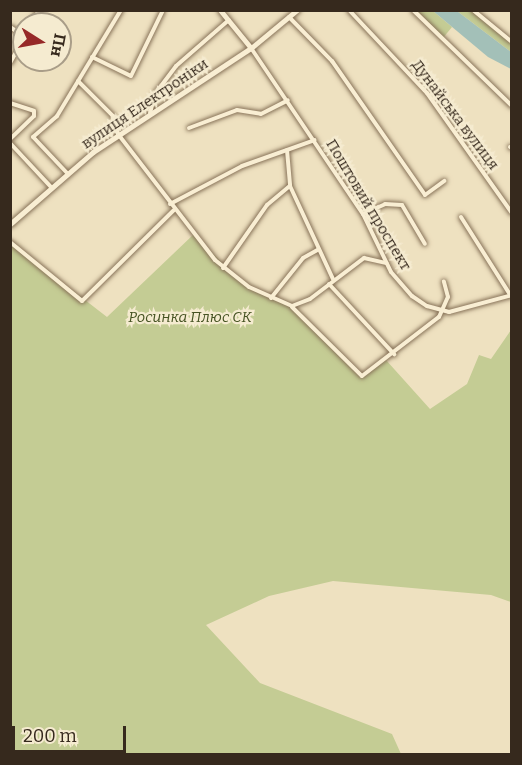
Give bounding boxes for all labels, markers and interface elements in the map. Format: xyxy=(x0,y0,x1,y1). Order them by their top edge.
north arrow xyxy=(12,12,72,72)
text: Пн xyxy=(47,32,70,58)
street label: вулиця Електроніки xyxy=(78,55,212,153)
street label: Дунайська вулиця xyxy=(408,56,502,174)
street label: Поштовий проспект xyxy=(322,136,414,274)
park label: Росинка Плюс СК xyxy=(128,309,252,327)
scale bar xyxy=(15,714,129,752)
text: 200 m xyxy=(23,725,77,747)

